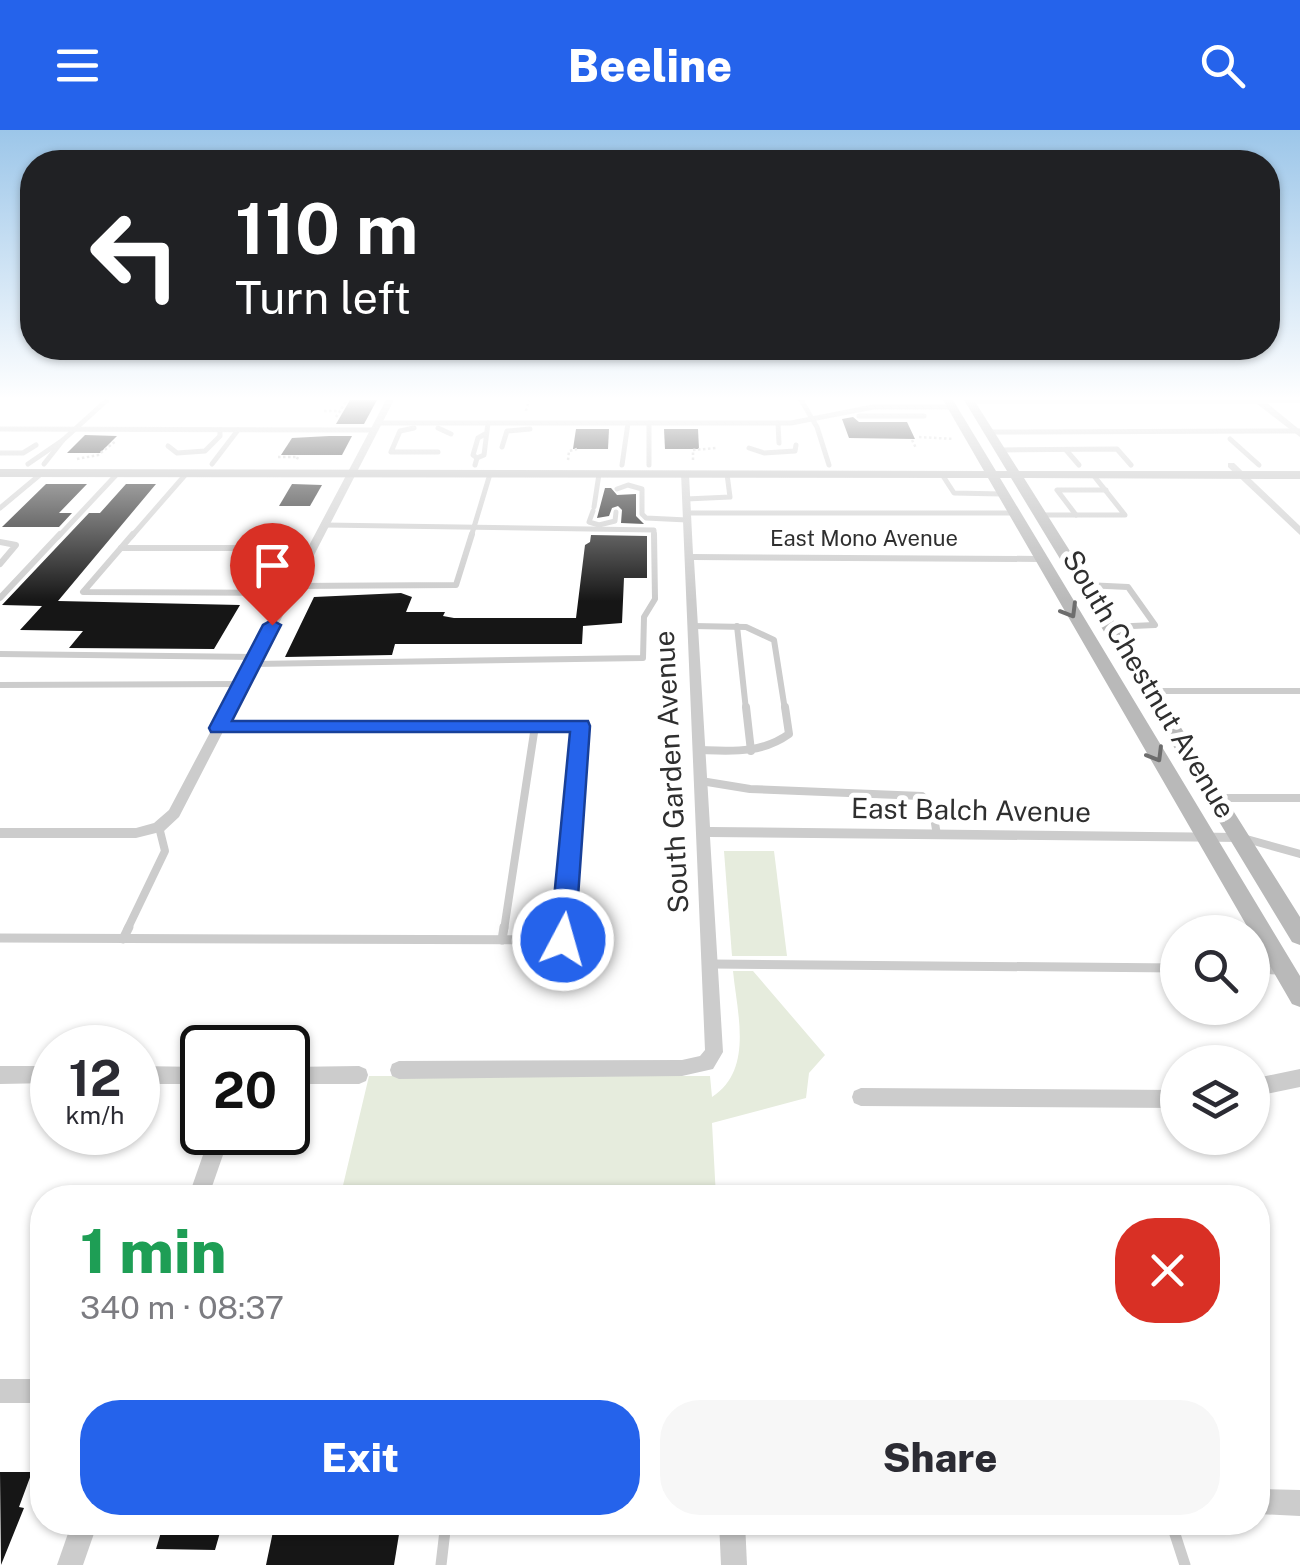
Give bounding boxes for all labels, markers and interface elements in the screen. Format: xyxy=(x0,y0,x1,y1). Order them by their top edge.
icon: menu xyxy=(50,38,105,93)
icon: search xyxy=(1195,38,1250,93)
text: Beeline xyxy=(568,39,732,92)
text: 110 m xyxy=(235,187,419,270)
icon: left xyxy=(70,190,200,320)
text: Turn left xyxy=(235,271,411,324)
pin xyxy=(230,523,315,626)
street label: East Mono Avenue xyxy=(770,525,958,551)
icon: arrive xyxy=(245,538,300,593)
street label: South Chestnut Avenue xyxy=(1056,544,1243,824)
one-way arrow xyxy=(1058,600,1077,618)
street label: South Garden Avenue xyxy=(647,630,694,914)
one-way arrow xyxy=(1144,744,1163,762)
street label: East Balch Avenue xyxy=(851,791,1091,828)
position arrow xyxy=(511,888,615,992)
map controls xyxy=(1160,915,1270,1155)
button: search xyxy=(1160,915,1270,1025)
speed limit sign: 20 xyxy=(180,1025,310,1155)
button: layers xyxy=(1160,1045,1270,1155)
text: 12 xyxy=(68,1048,122,1107)
text: km/h xyxy=(66,1100,124,1130)
text: 1 min xyxy=(80,1216,227,1287)
button: close xyxy=(1115,1218,1220,1323)
text: 340 m · 08:37 xyxy=(80,1289,284,1326)
button: Exit xyxy=(80,1400,640,1515)
button: Share xyxy=(660,1400,1220,1515)

